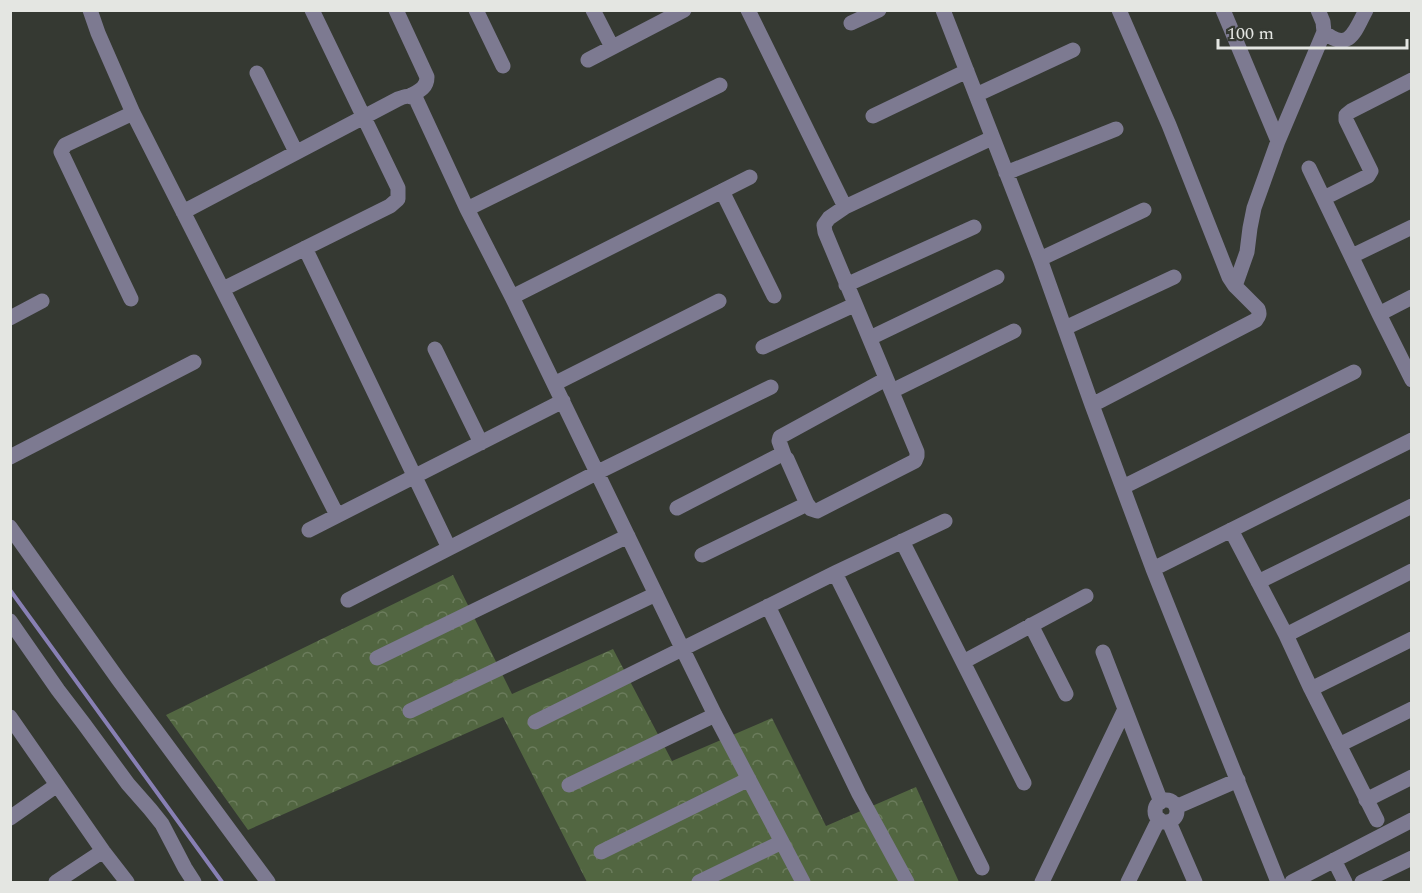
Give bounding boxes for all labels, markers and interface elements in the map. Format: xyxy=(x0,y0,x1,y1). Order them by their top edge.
scale bar xyxy=(1218,12,1407,50)
text: 100 m xyxy=(1227,20,1274,47)

